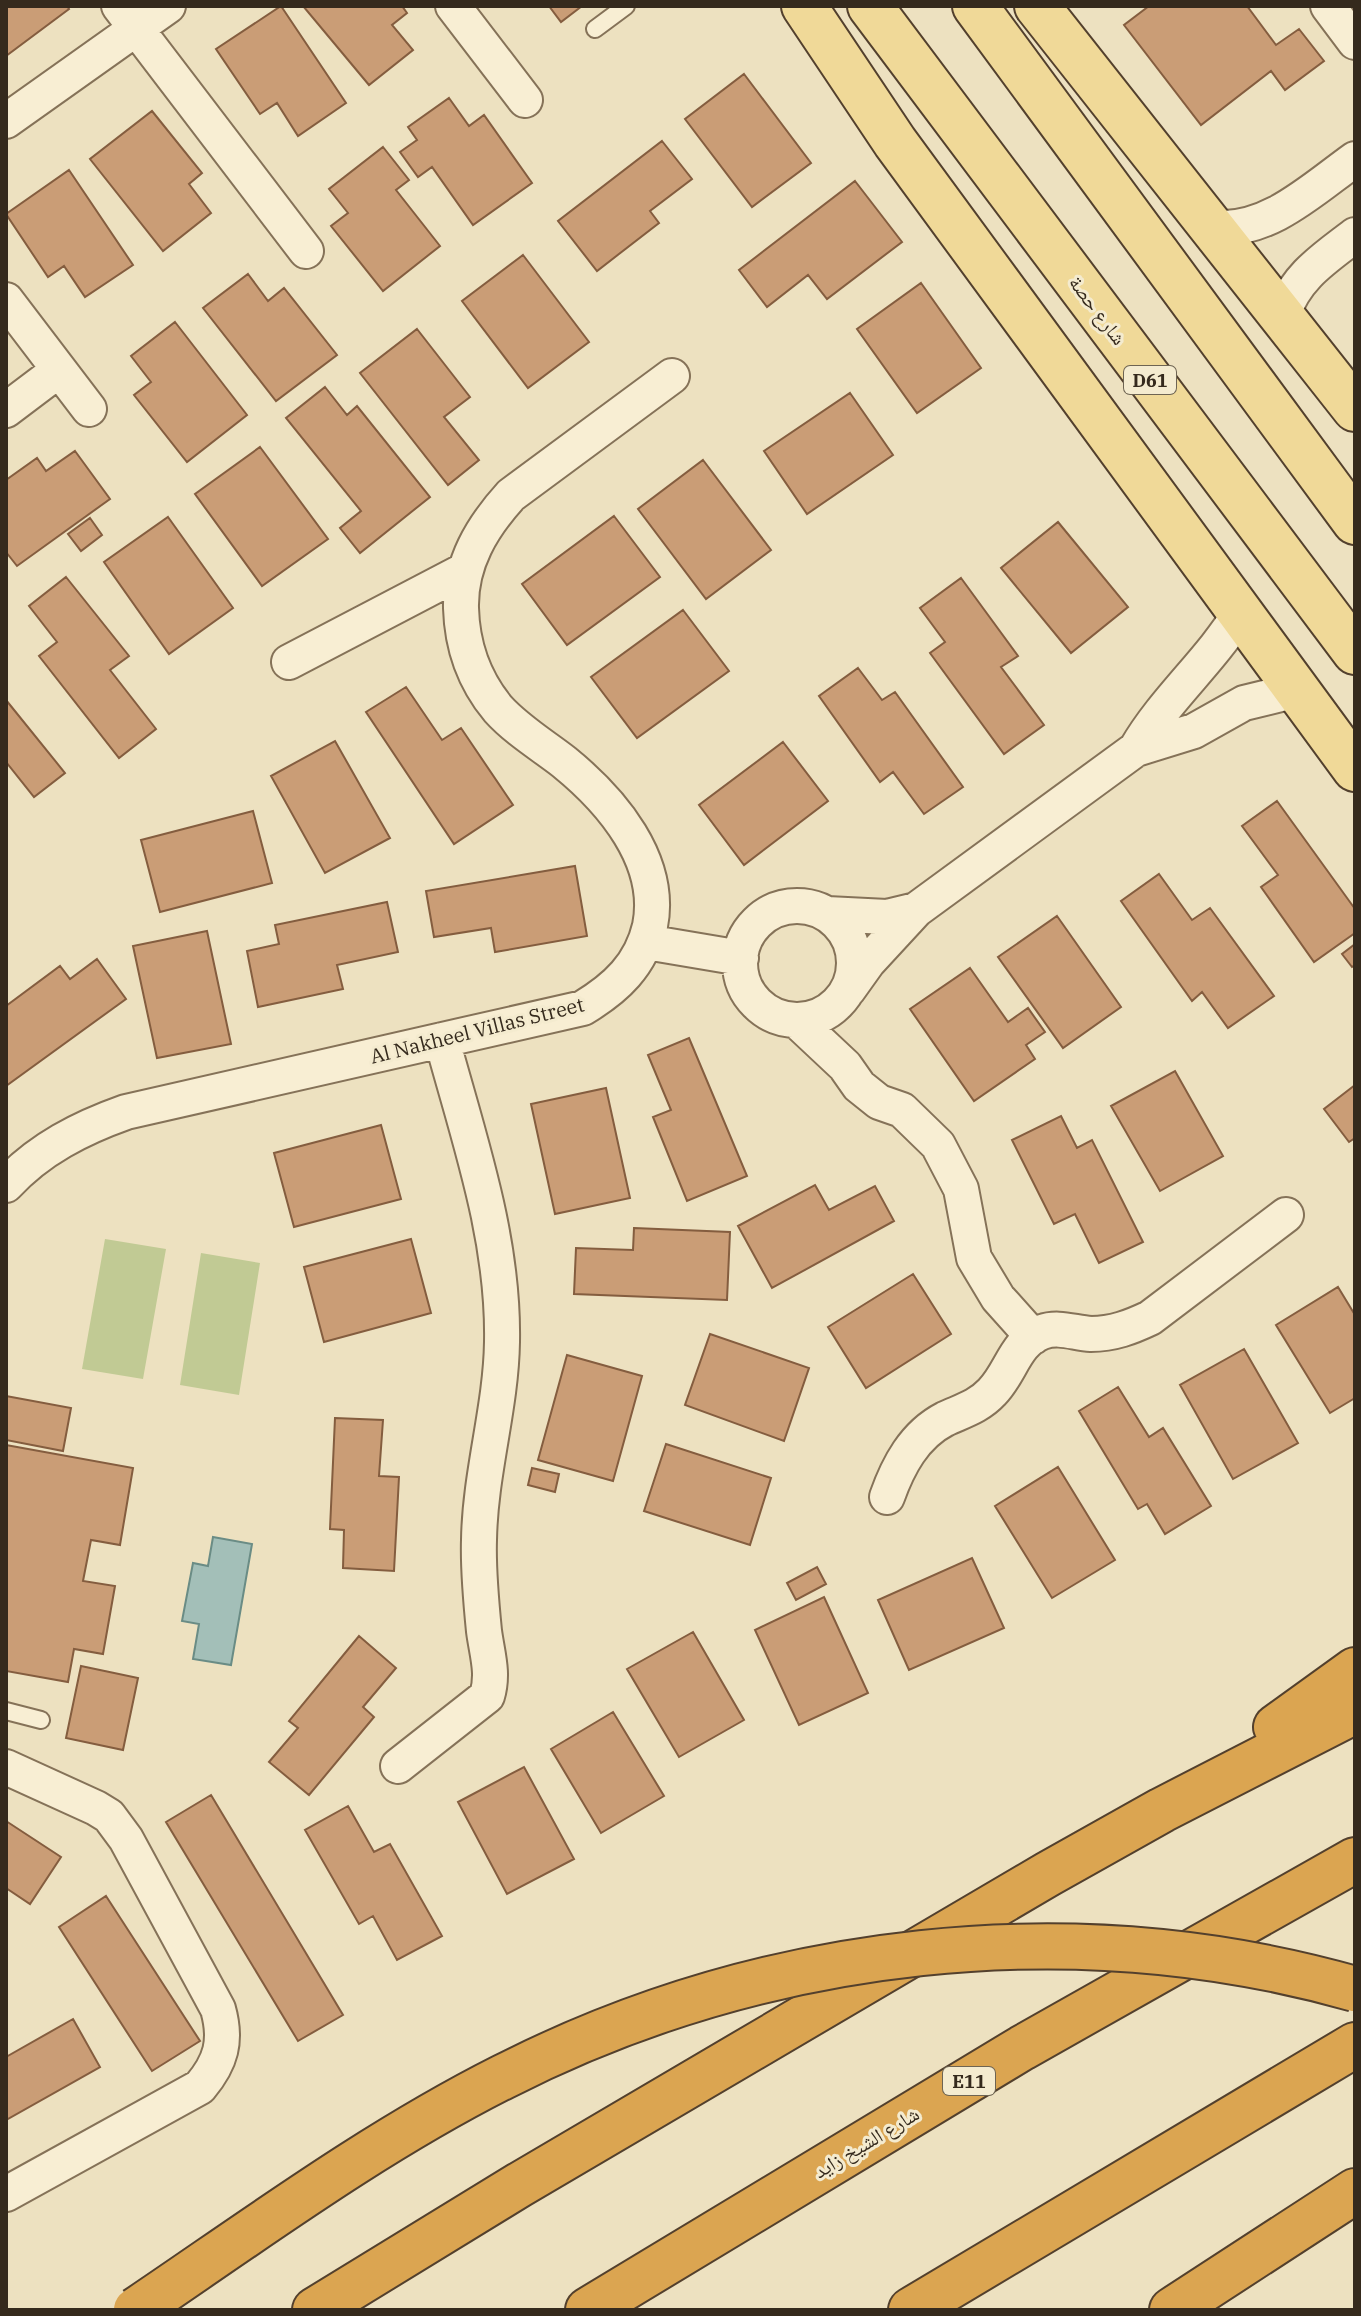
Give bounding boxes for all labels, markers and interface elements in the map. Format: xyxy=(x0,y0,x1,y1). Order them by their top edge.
street label: شارع حصة xyxy=(1063,270,1133,350)
road number: D61 xyxy=(1124,366,1176,394)
street label: Al Nakheel Villas Street xyxy=(367,990,587,1070)
road number: E11 xyxy=(943,2067,995,2095)
street label: شارع الشيخ زايد xyxy=(808,2100,924,2184)

